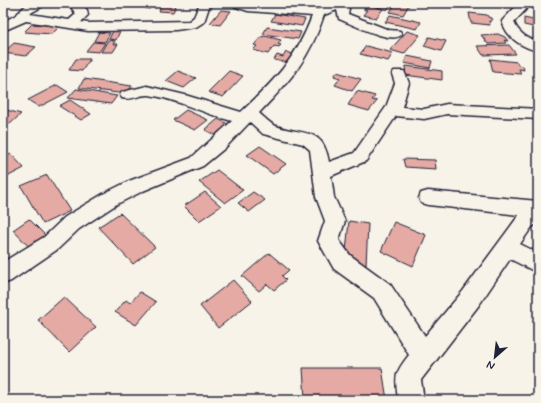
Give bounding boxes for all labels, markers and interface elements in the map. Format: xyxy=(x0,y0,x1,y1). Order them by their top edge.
north arrow xyxy=(475,337,515,377)
text: N xyxy=(484,357,497,373)

